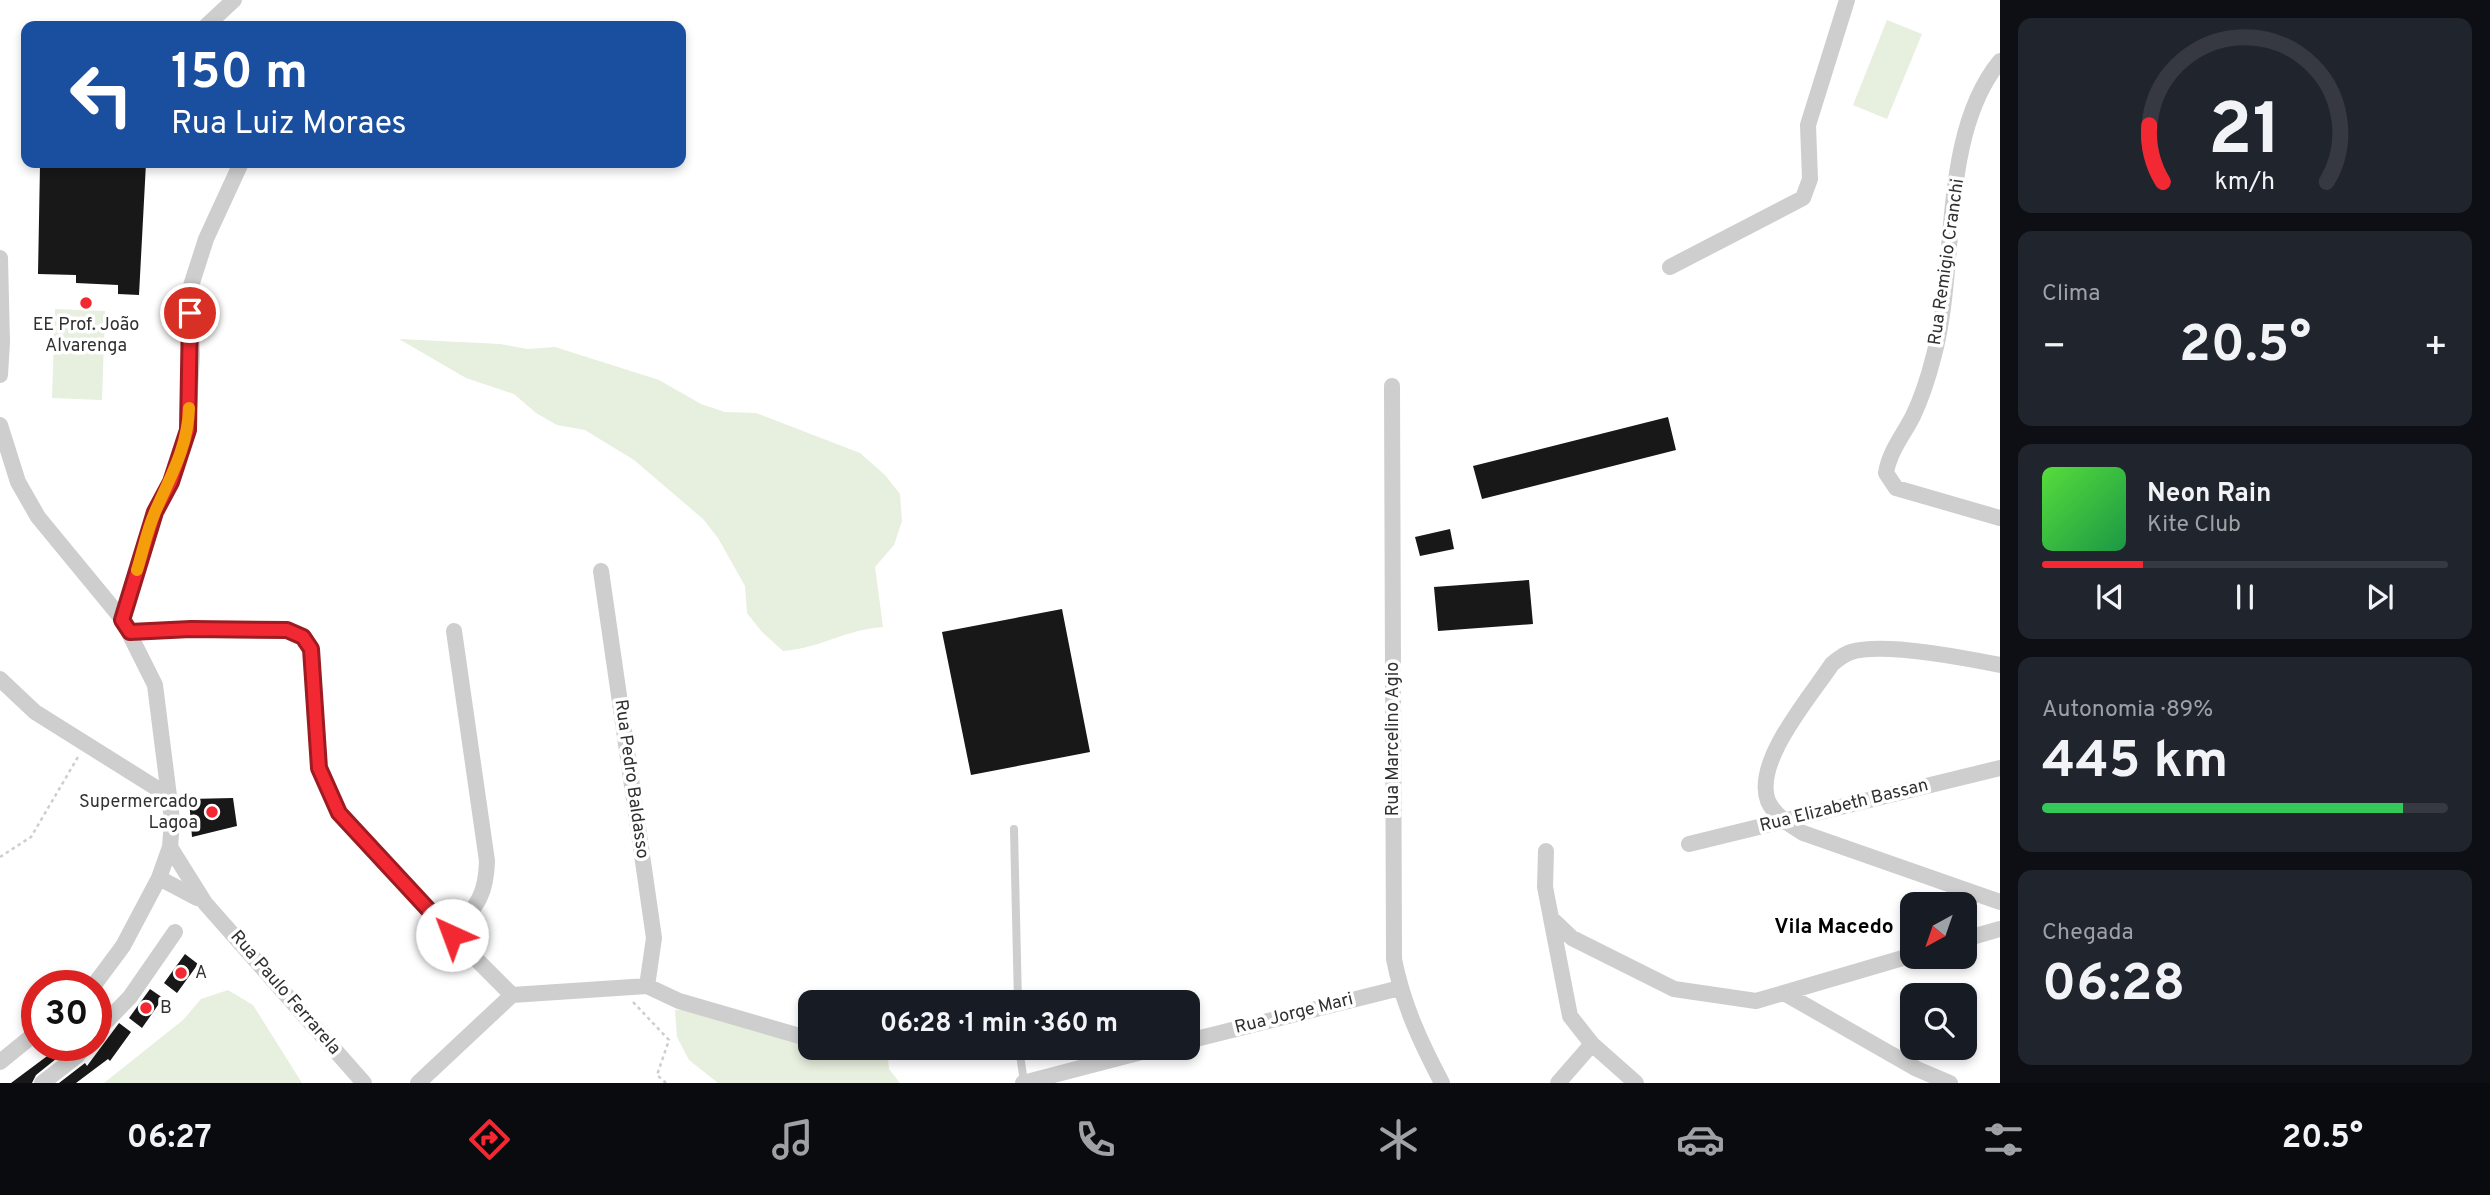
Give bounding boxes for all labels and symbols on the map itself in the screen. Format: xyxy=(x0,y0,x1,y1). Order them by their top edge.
street label: Rua Remigio Cranchi xyxy=(1924,177,1970,347)
pin xyxy=(160,283,220,343)
marker: EE Prof. João Alvarenga xyxy=(78,295,94,311)
place label: EE Prof. João Alvarenga xyxy=(33,314,139,358)
street label: Rua Marcelino Agio xyxy=(1382,662,1405,816)
street label: Rua Pedro Baldasso xyxy=(608,698,654,860)
street label: Rua Elizabeth Bassan xyxy=(1757,774,1931,838)
place label: Supermercado Lagoa xyxy=(79,791,198,835)
marker: Supermercado Lagoa xyxy=(204,804,220,820)
north arrow xyxy=(1900,892,1978,970)
position arrow xyxy=(415,898,489,972)
district label: Vila Macedo xyxy=(1774,914,1894,941)
street label: Rua Paulo Ferrarela xyxy=(225,926,345,1060)
place label: A xyxy=(195,962,207,985)
marker: A xyxy=(173,965,189,981)
speed limit sign: 30 xyxy=(21,970,112,1061)
street label: Rua Jorge Mari xyxy=(1232,988,1356,1040)
place label: B xyxy=(160,997,172,1020)
marker: B xyxy=(138,1000,154,1016)

